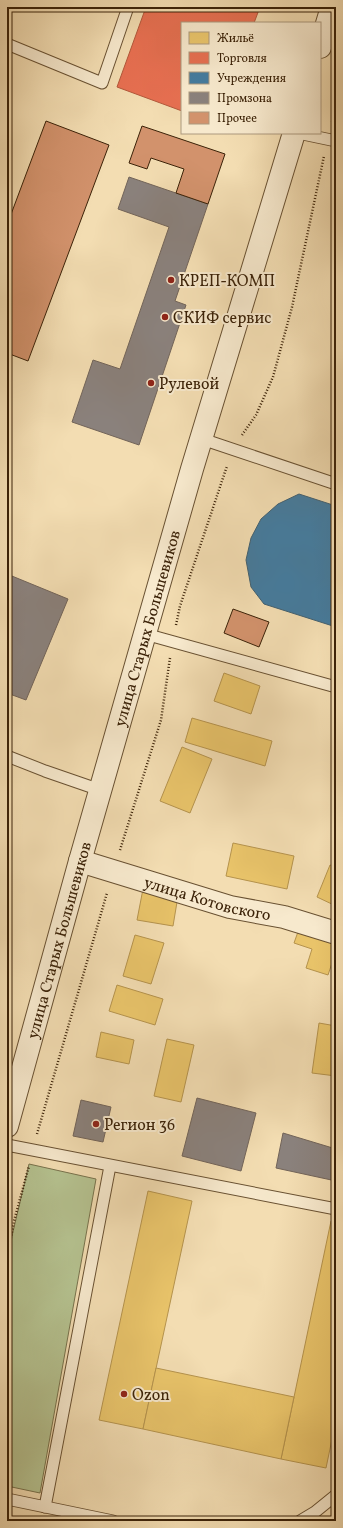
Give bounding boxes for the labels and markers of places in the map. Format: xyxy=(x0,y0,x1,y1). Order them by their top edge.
place label: КРЕП-КОМП xyxy=(179,271,275,293)
marker: КРЕП-КОМП xyxy=(166,275,176,285)
place label: СКИФ сервис xyxy=(173,308,271,330)
marker: СКИФ сервис xyxy=(160,312,170,322)
place label: Рулевой xyxy=(159,374,219,396)
marker: Рулевой xyxy=(146,378,156,388)
place label: Регион 36 xyxy=(104,1115,175,1137)
marker: Регион 36 xyxy=(91,1119,101,1129)
place label: Ozon xyxy=(132,1385,170,1407)
marker: Ozon xyxy=(119,1389,129,1399)

